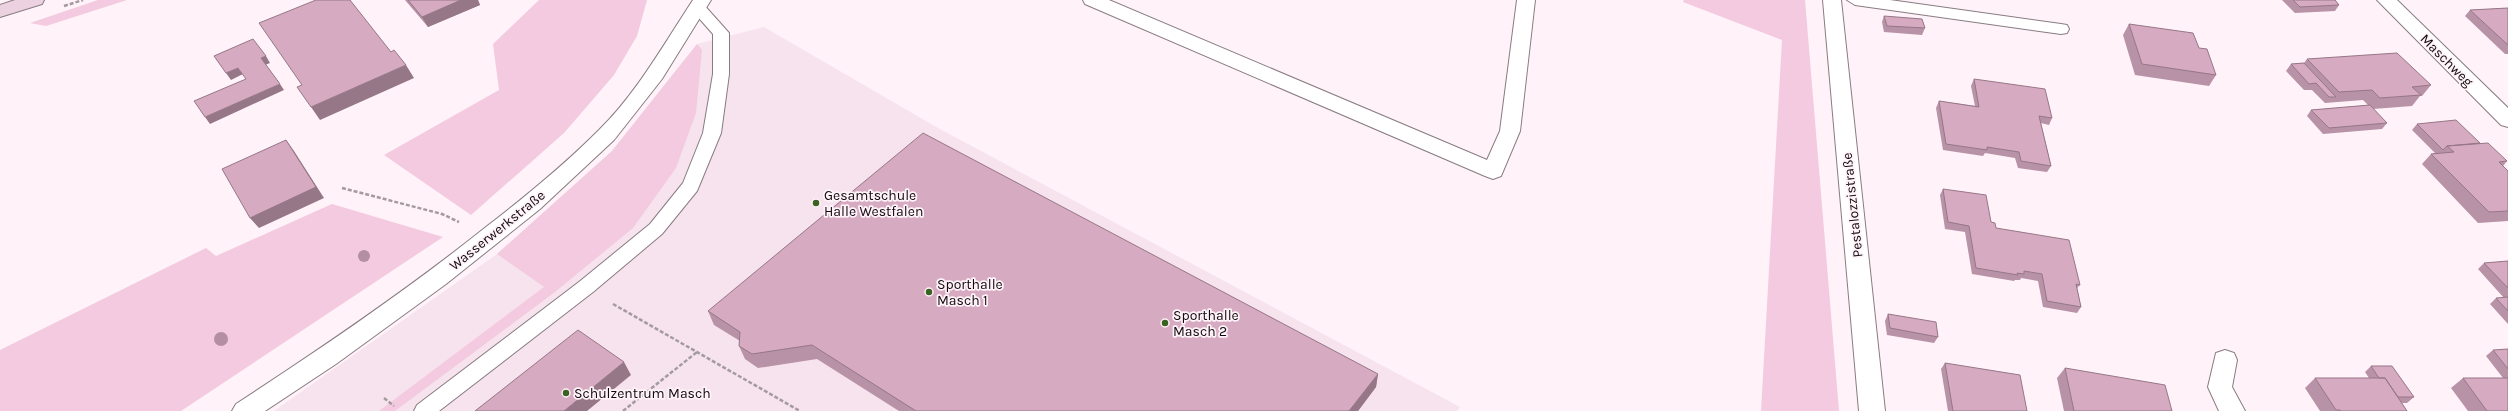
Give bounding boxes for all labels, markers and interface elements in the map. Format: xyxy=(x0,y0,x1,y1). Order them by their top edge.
street label: Maschweg xyxy=(2417,30,2477,90)
street label: Pestalozzistraße xyxy=(1839,152,1866,258)
street label: Wasserwerkstraße xyxy=(446,187,549,274)
place label: Gesamtschule Halle Westfalen xyxy=(824,187,923,220)
marker: Gesamtschule Halle Westfalen xyxy=(811,198,821,208)
place label: Sporthalle Masch 1 xyxy=(937,276,1003,309)
marker: Sporthalle Masch 1 xyxy=(924,287,934,297)
place label: Sporthalle Masch 2 xyxy=(1173,307,1239,340)
marker: Sporthalle Masch 2 xyxy=(1160,318,1170,328)
place label: Schulzentrum Masch xyxy=(574,385,711,402)
marker: Schulzentrum Masch xyxy=(561,388,571,398)

